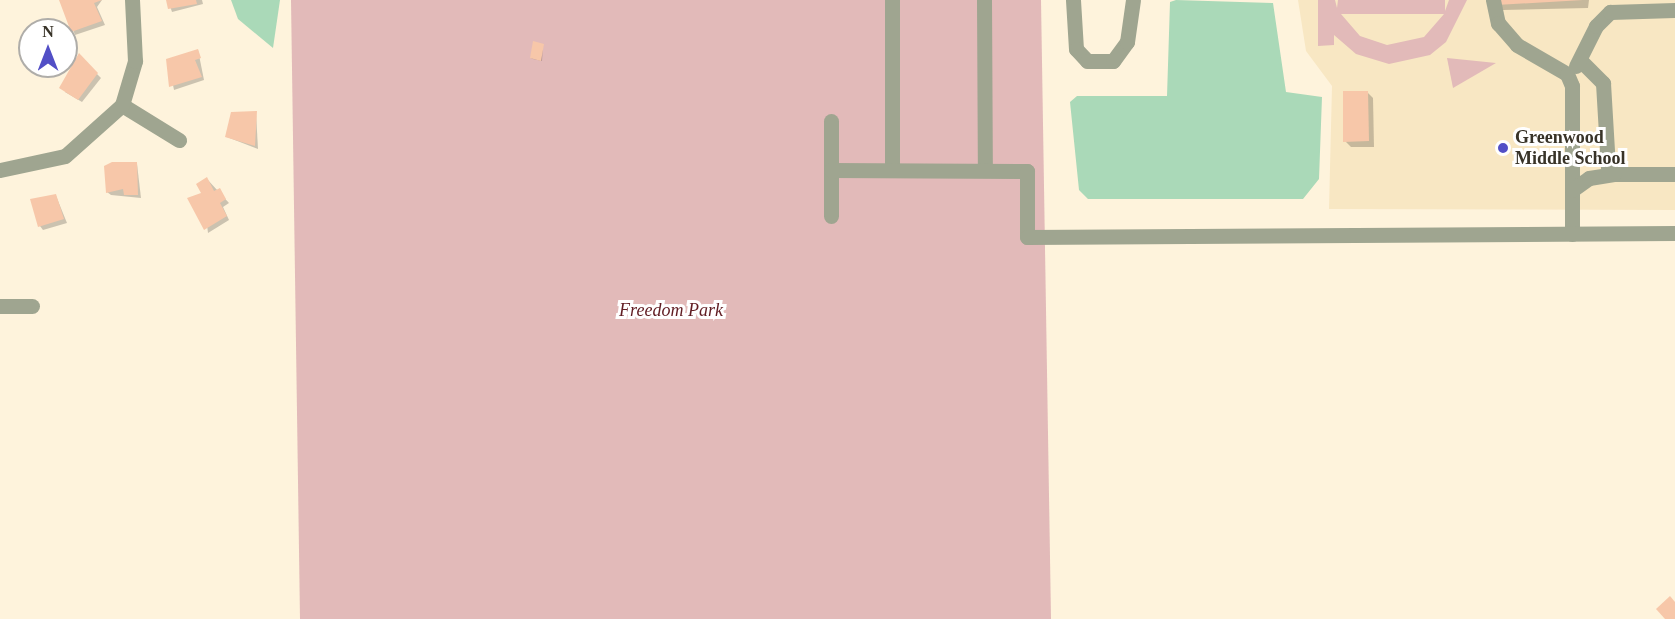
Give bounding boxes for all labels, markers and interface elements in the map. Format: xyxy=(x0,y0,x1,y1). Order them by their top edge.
north arrow xyxy=(18,18,78,78)
text: N xyxy=(42,23,54,40)
place label: Greenwood Middle School xyxy=(1515,127,1626,170)
marker: Greenwood Middle School xyxy=(1496,141,1510,155)
park label: Freedom Park xyxy=(619,299,723,321)

